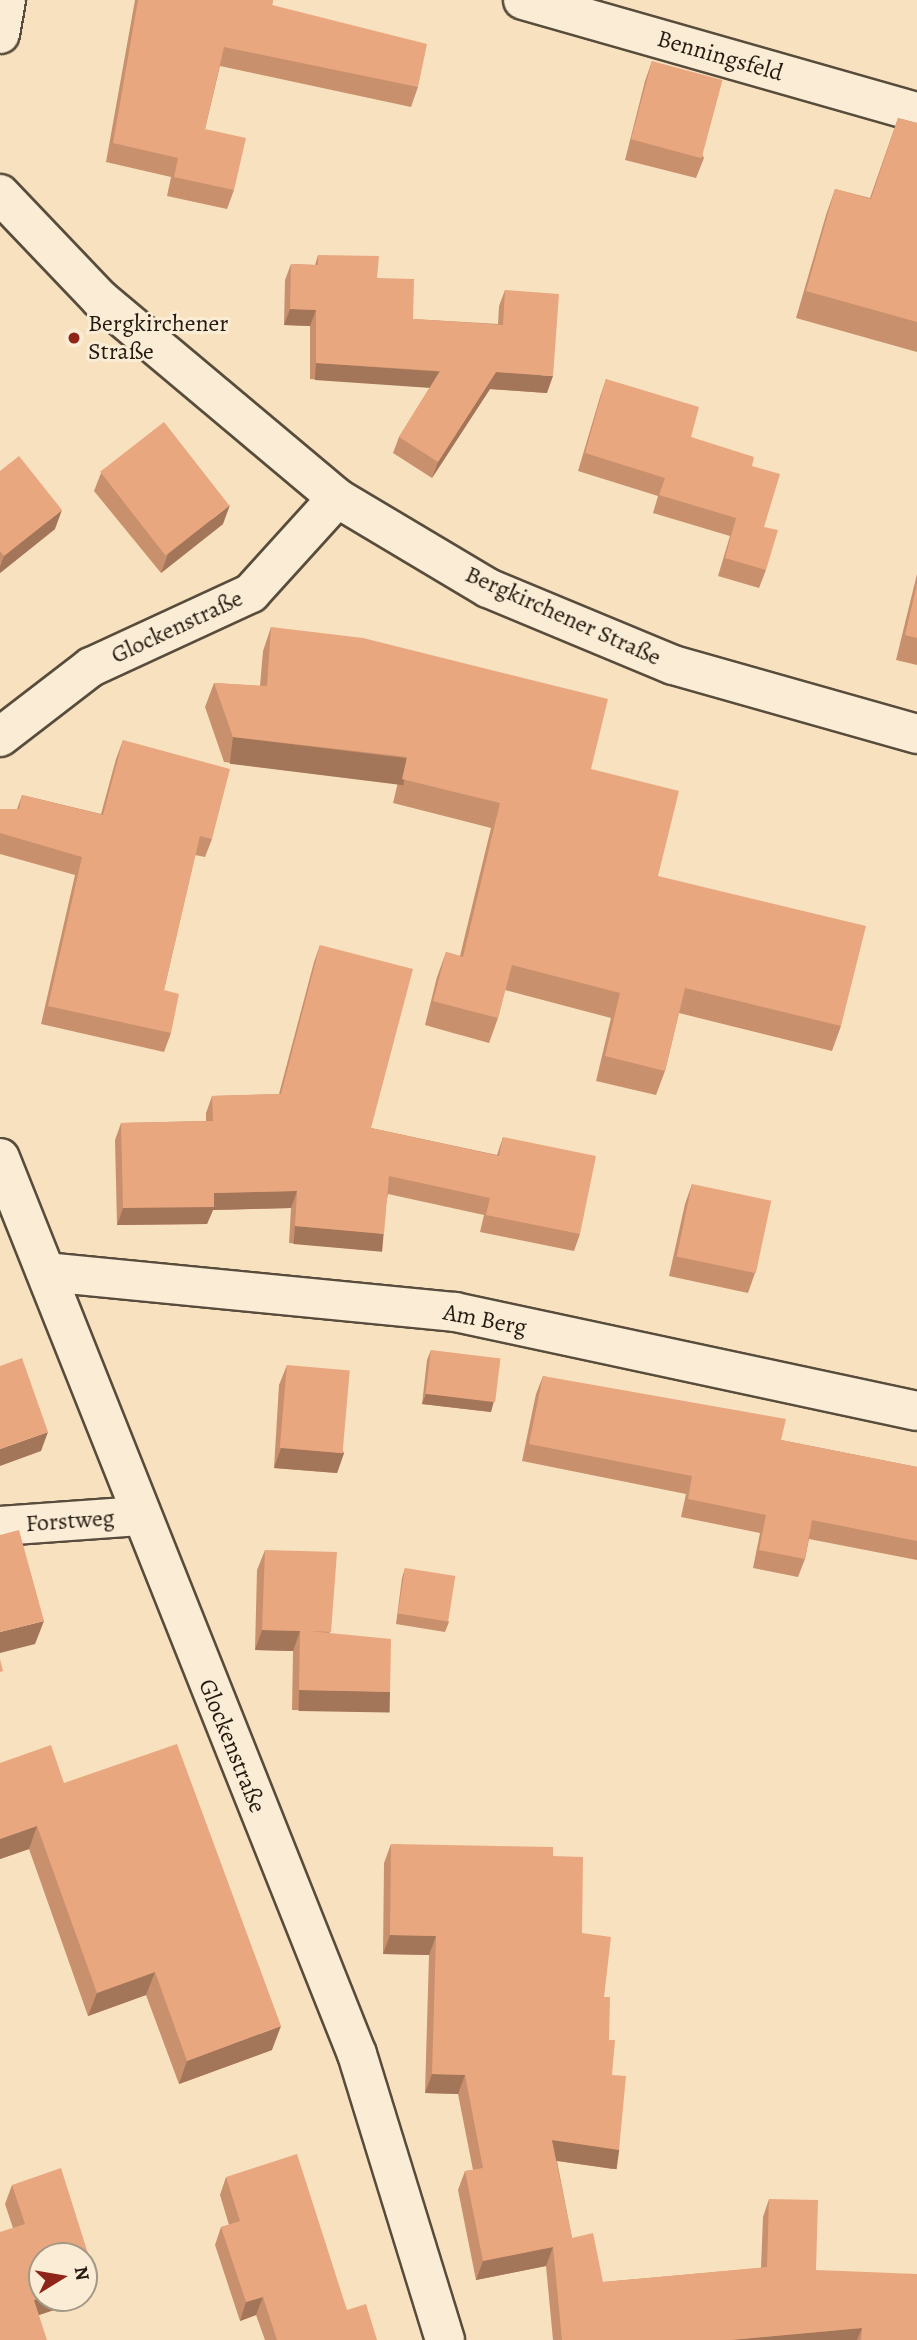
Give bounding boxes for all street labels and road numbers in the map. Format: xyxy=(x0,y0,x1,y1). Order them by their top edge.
street label: Benningsfeld xyxy=(654,24,786,88)
street label: Bergkirchener Straße xyxy=(461,560,665,672)
street label: Glockenstraße xyxy=(107,584,247,670)
street label: Am Berg xyxy=(441,1298,529,1342)
street label: Forstweg xyxy=(25,1504,115,1538)
street label: Glockenstraße xyxy=(192,1675,272,1817)

